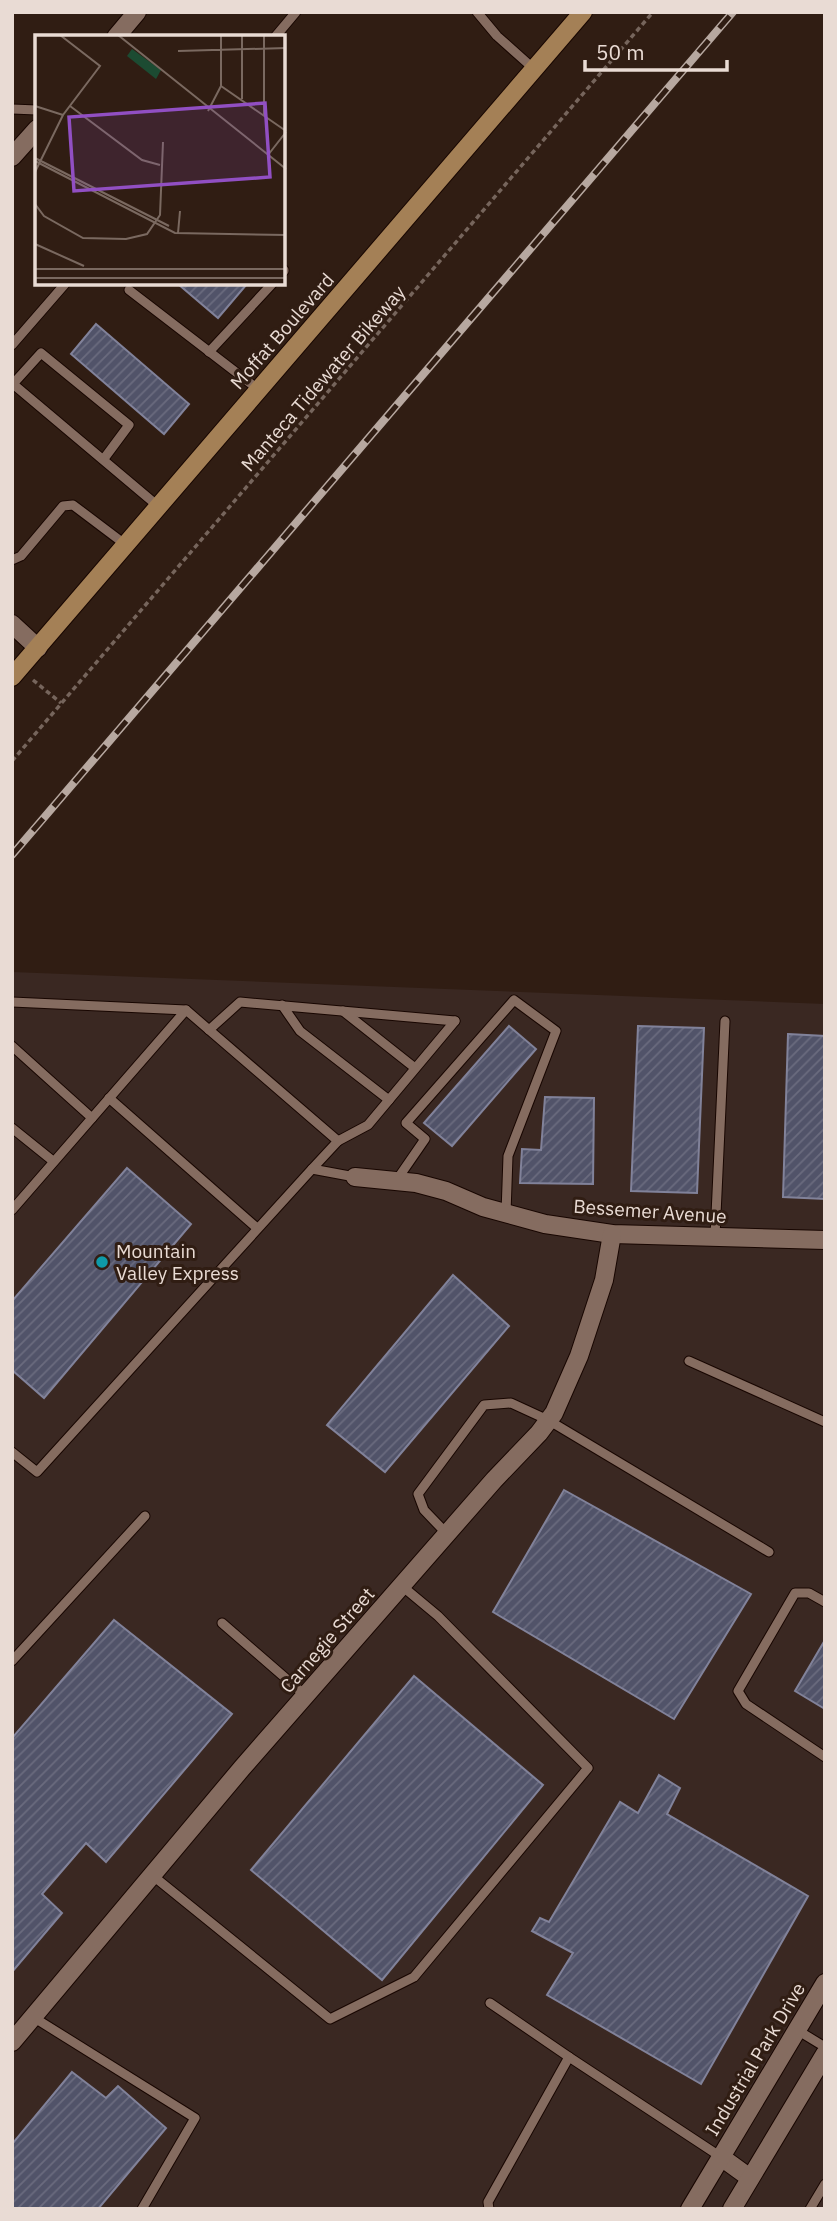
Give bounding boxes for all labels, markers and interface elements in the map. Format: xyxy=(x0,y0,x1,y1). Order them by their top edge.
scale bar xyxy=(585,28,727,72)
inset map xyxy=(35,35,285,285)
text: 50 m xyxy=(596,38,645,66)
street label: Moffat Boulevard xyxy=(225,268,339,394)
street label: Manteca Tidewater Bikeway xyxy=(236,280,411,476)
street label: Bessemer Avenue xyxy=(573,1194,727,1228)
place label: Mountain Valley Express xyxy=(116,1239,239,1285)
marker: Mountain Valley Express xyxy=(94,1254,110,1270)
street label: Carnegie Street xyxy=(275,1582,379,1698)
street label: Industrial Park Drive xyxy=(700,1978,810,2140)

